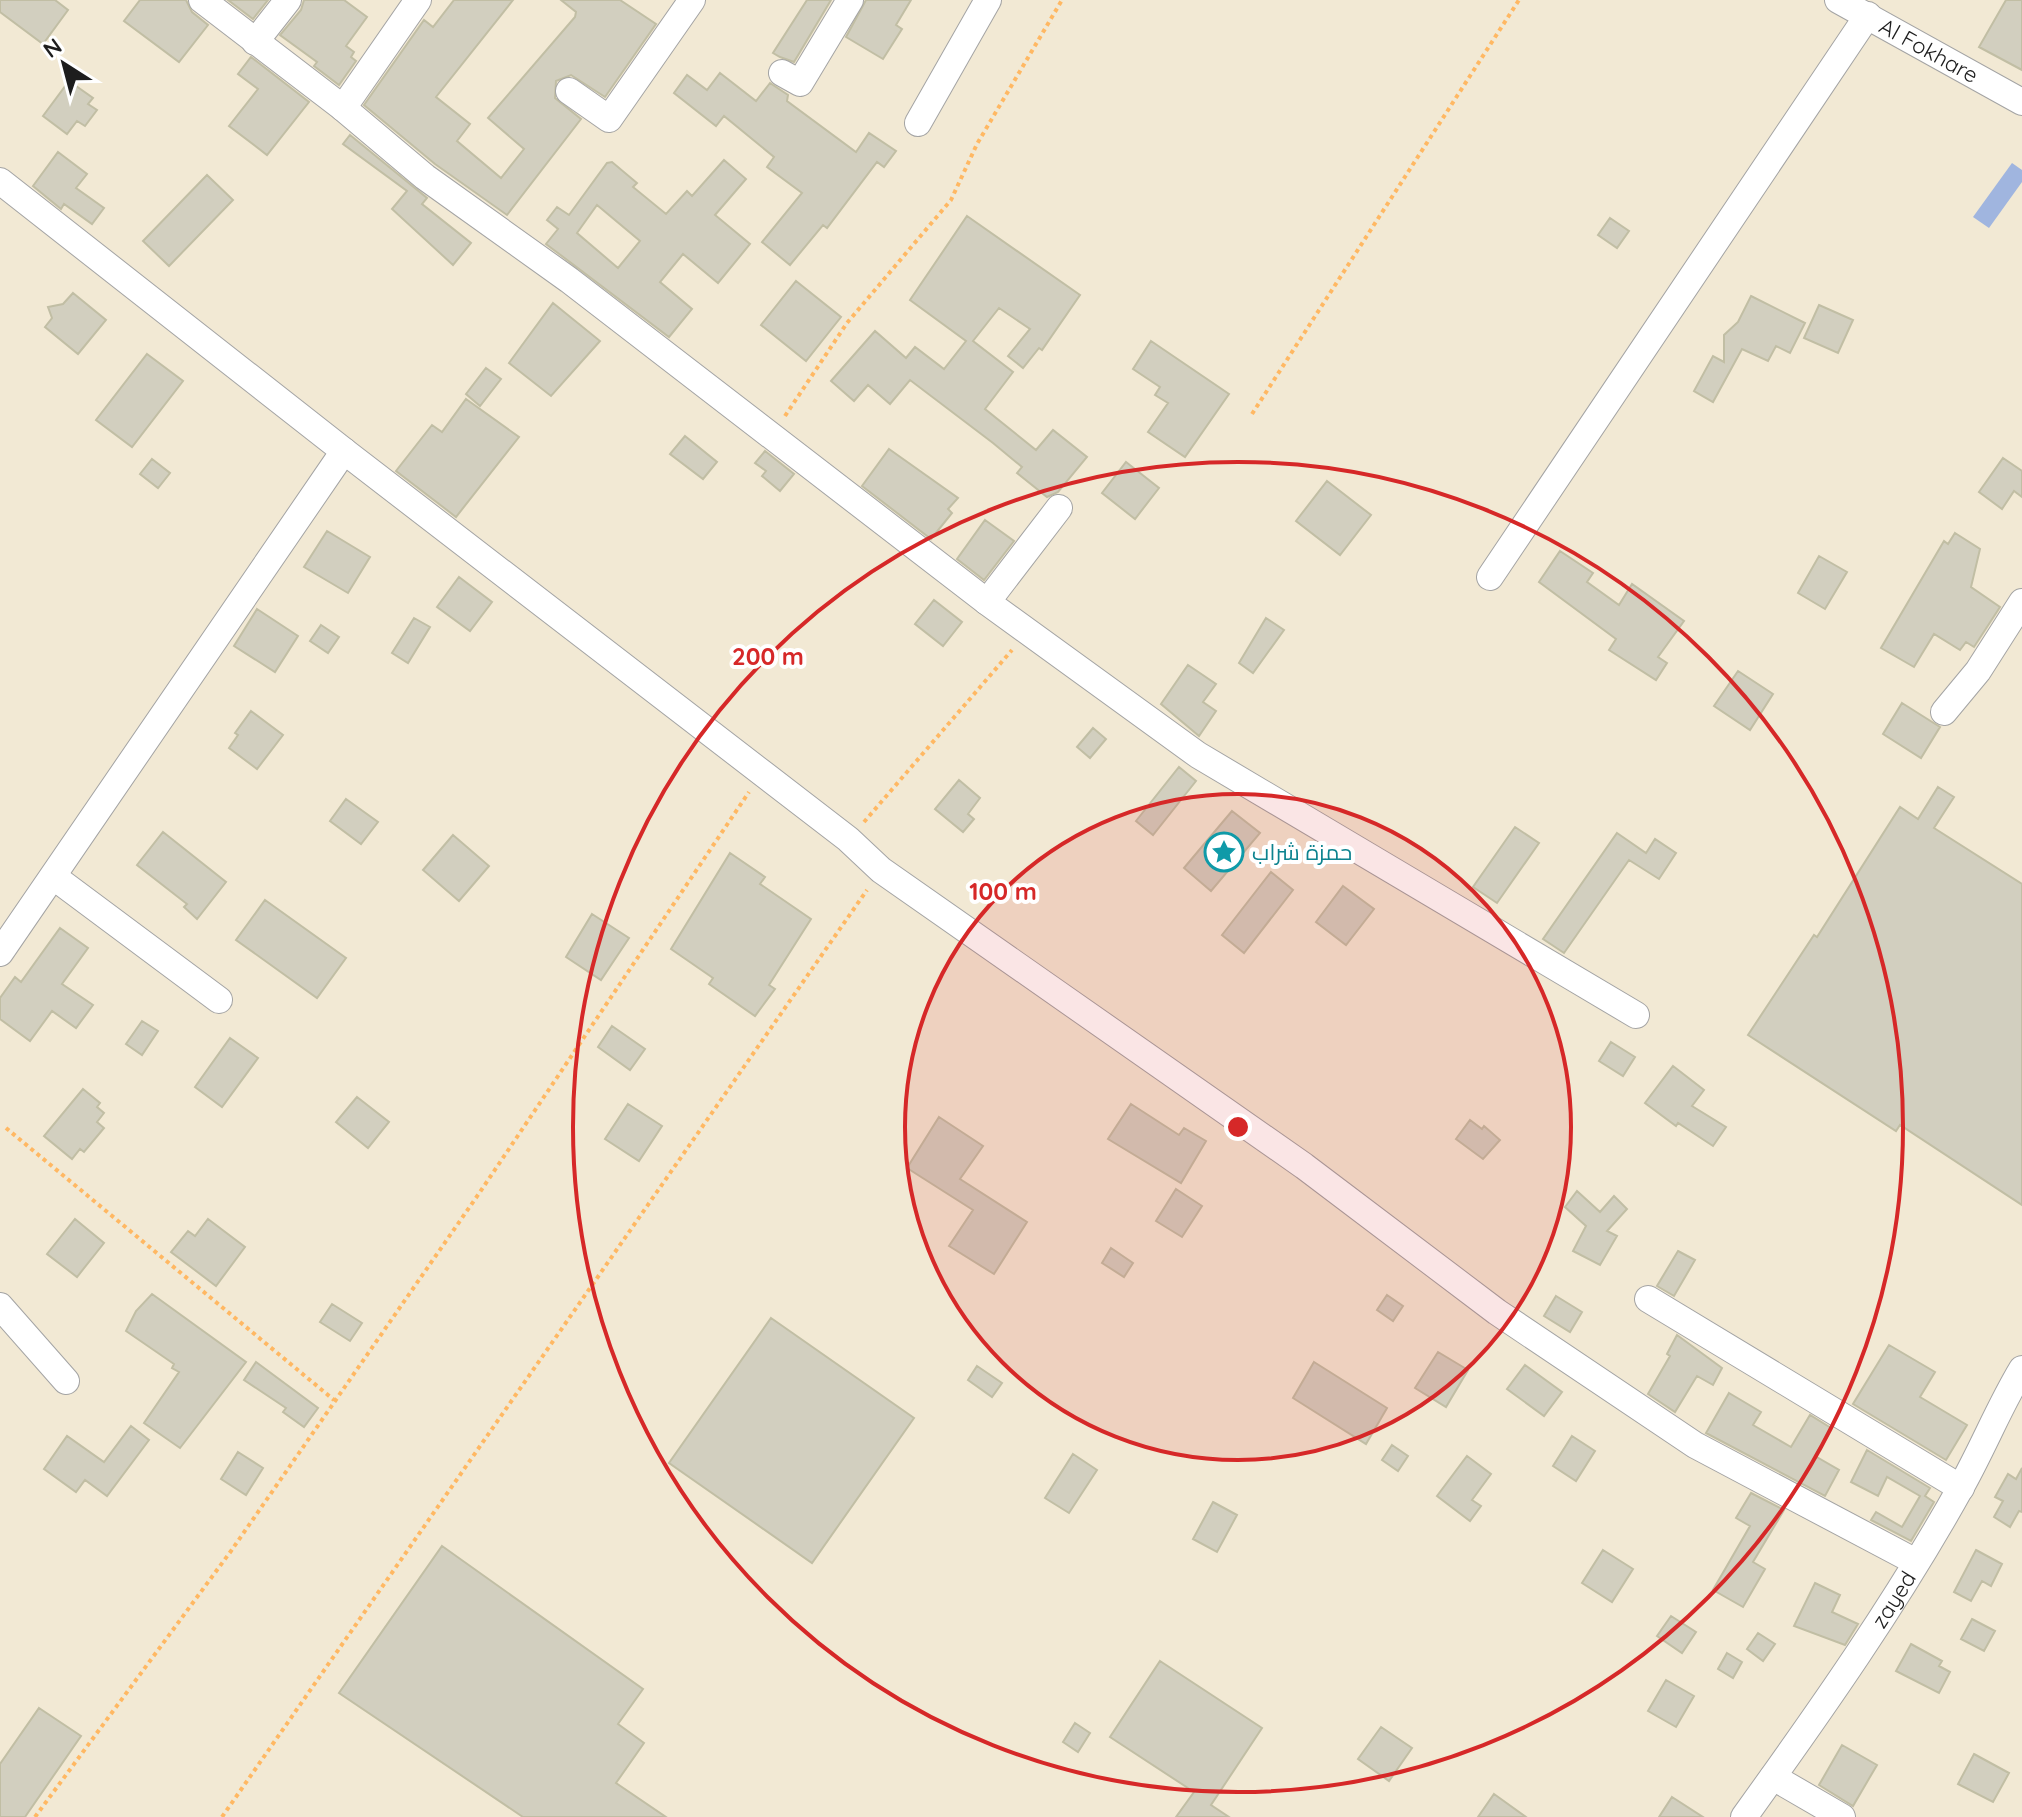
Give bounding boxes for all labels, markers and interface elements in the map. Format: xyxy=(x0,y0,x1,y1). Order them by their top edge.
street label: Al Fokhare xyxy=(1875,12,1983,89)
north arrow xyxy=(24,24,104,104)
text: N xyxy=(37,32,67,64)
text: 200 m xyxy=(732,641,804,671)
place icon: حمزة شراب xyxy=(1203,831,1245,873)
place label: حمزة شراب xyxy=(1252,838,1352,866)
text: 100 m xyxy=(969,876,1037,906)
centre of rings xyxy=(1224,1113,1252,1141)
street label: zayed xyxy=(1865,1566,1922,1633)

